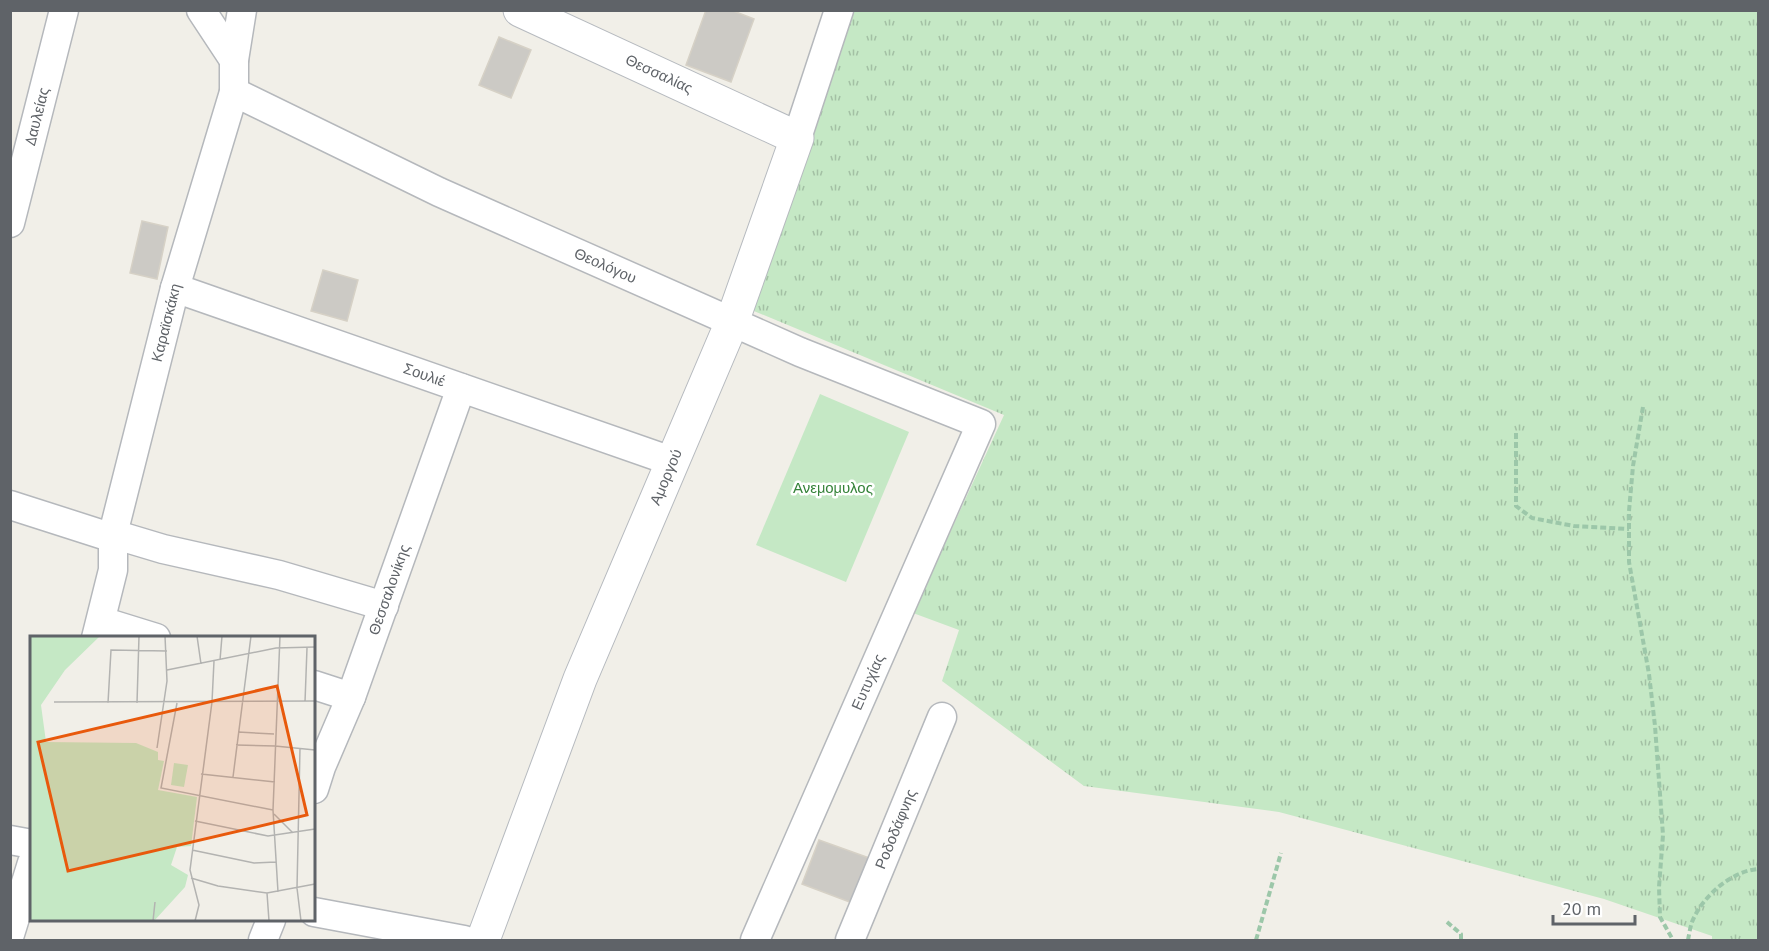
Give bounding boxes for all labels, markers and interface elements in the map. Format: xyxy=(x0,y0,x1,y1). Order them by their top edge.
street label: Θεσσαλίας xyxy=(622,50,696,97)
street label: Δαυλείας xyxy=(20,85,53,147)
street label: Θεολόγου xyxy=(571,243,640,287)
street label: Καραϊσκάκη xyxy=(147,281,185,364)
street label: Σουλιέ xyxy=(401,358,448,391)
street label: Αμοργού xyxy=(645,446,686,508)
park label: Ανεμομυλος xyxy=(793,478,873,497)
street label: Θεσσαλονίκης xyxy=(364,542,414,638)
inset map xyxy=(30,636,315,921)
street label: Ευτυχίας xyxy=(847,651,888,713)
street label: Ροδοδάφνης xyxy=(870,786,920,872)
scale bar xyxy=(1553,888,1636,926)
text: 20 m xyxy=(1562,897,1601,920)

